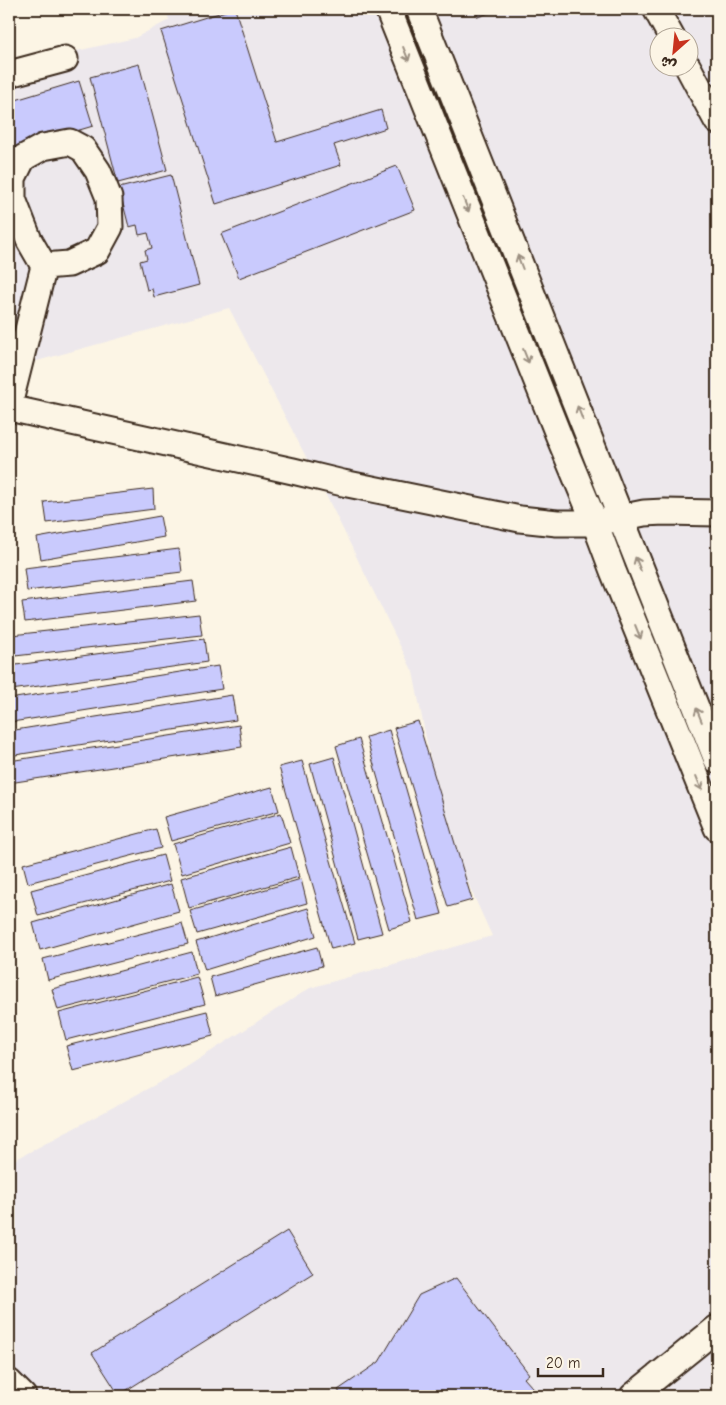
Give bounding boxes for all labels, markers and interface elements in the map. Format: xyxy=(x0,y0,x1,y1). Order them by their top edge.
north arrow xyxy=(648,28,698,78)
one-way arrow xyxy=(402,46,411,61)
text: ش xyxy=(658,52,679,74)
one-way arrow xyxy=(462,197,471,212)
one-way arrow xyxy=(515,255,524,270)
one-way arrow xyxy=(522,348,532,363)
one-way arrow xyxy=(574,406,584,421)
one-way arrow xyxy=(633,557,642,572)
one-way arrow xyxy=(634,624,643,639)
one-way arrow xyxy=(694,708,703,723)
one-way arrow xyxy=(695,775,704,790)
scale bar xyxy=(538,1345,604,1377)
text: 20 m xyxy=(546,1354,580,1372)

